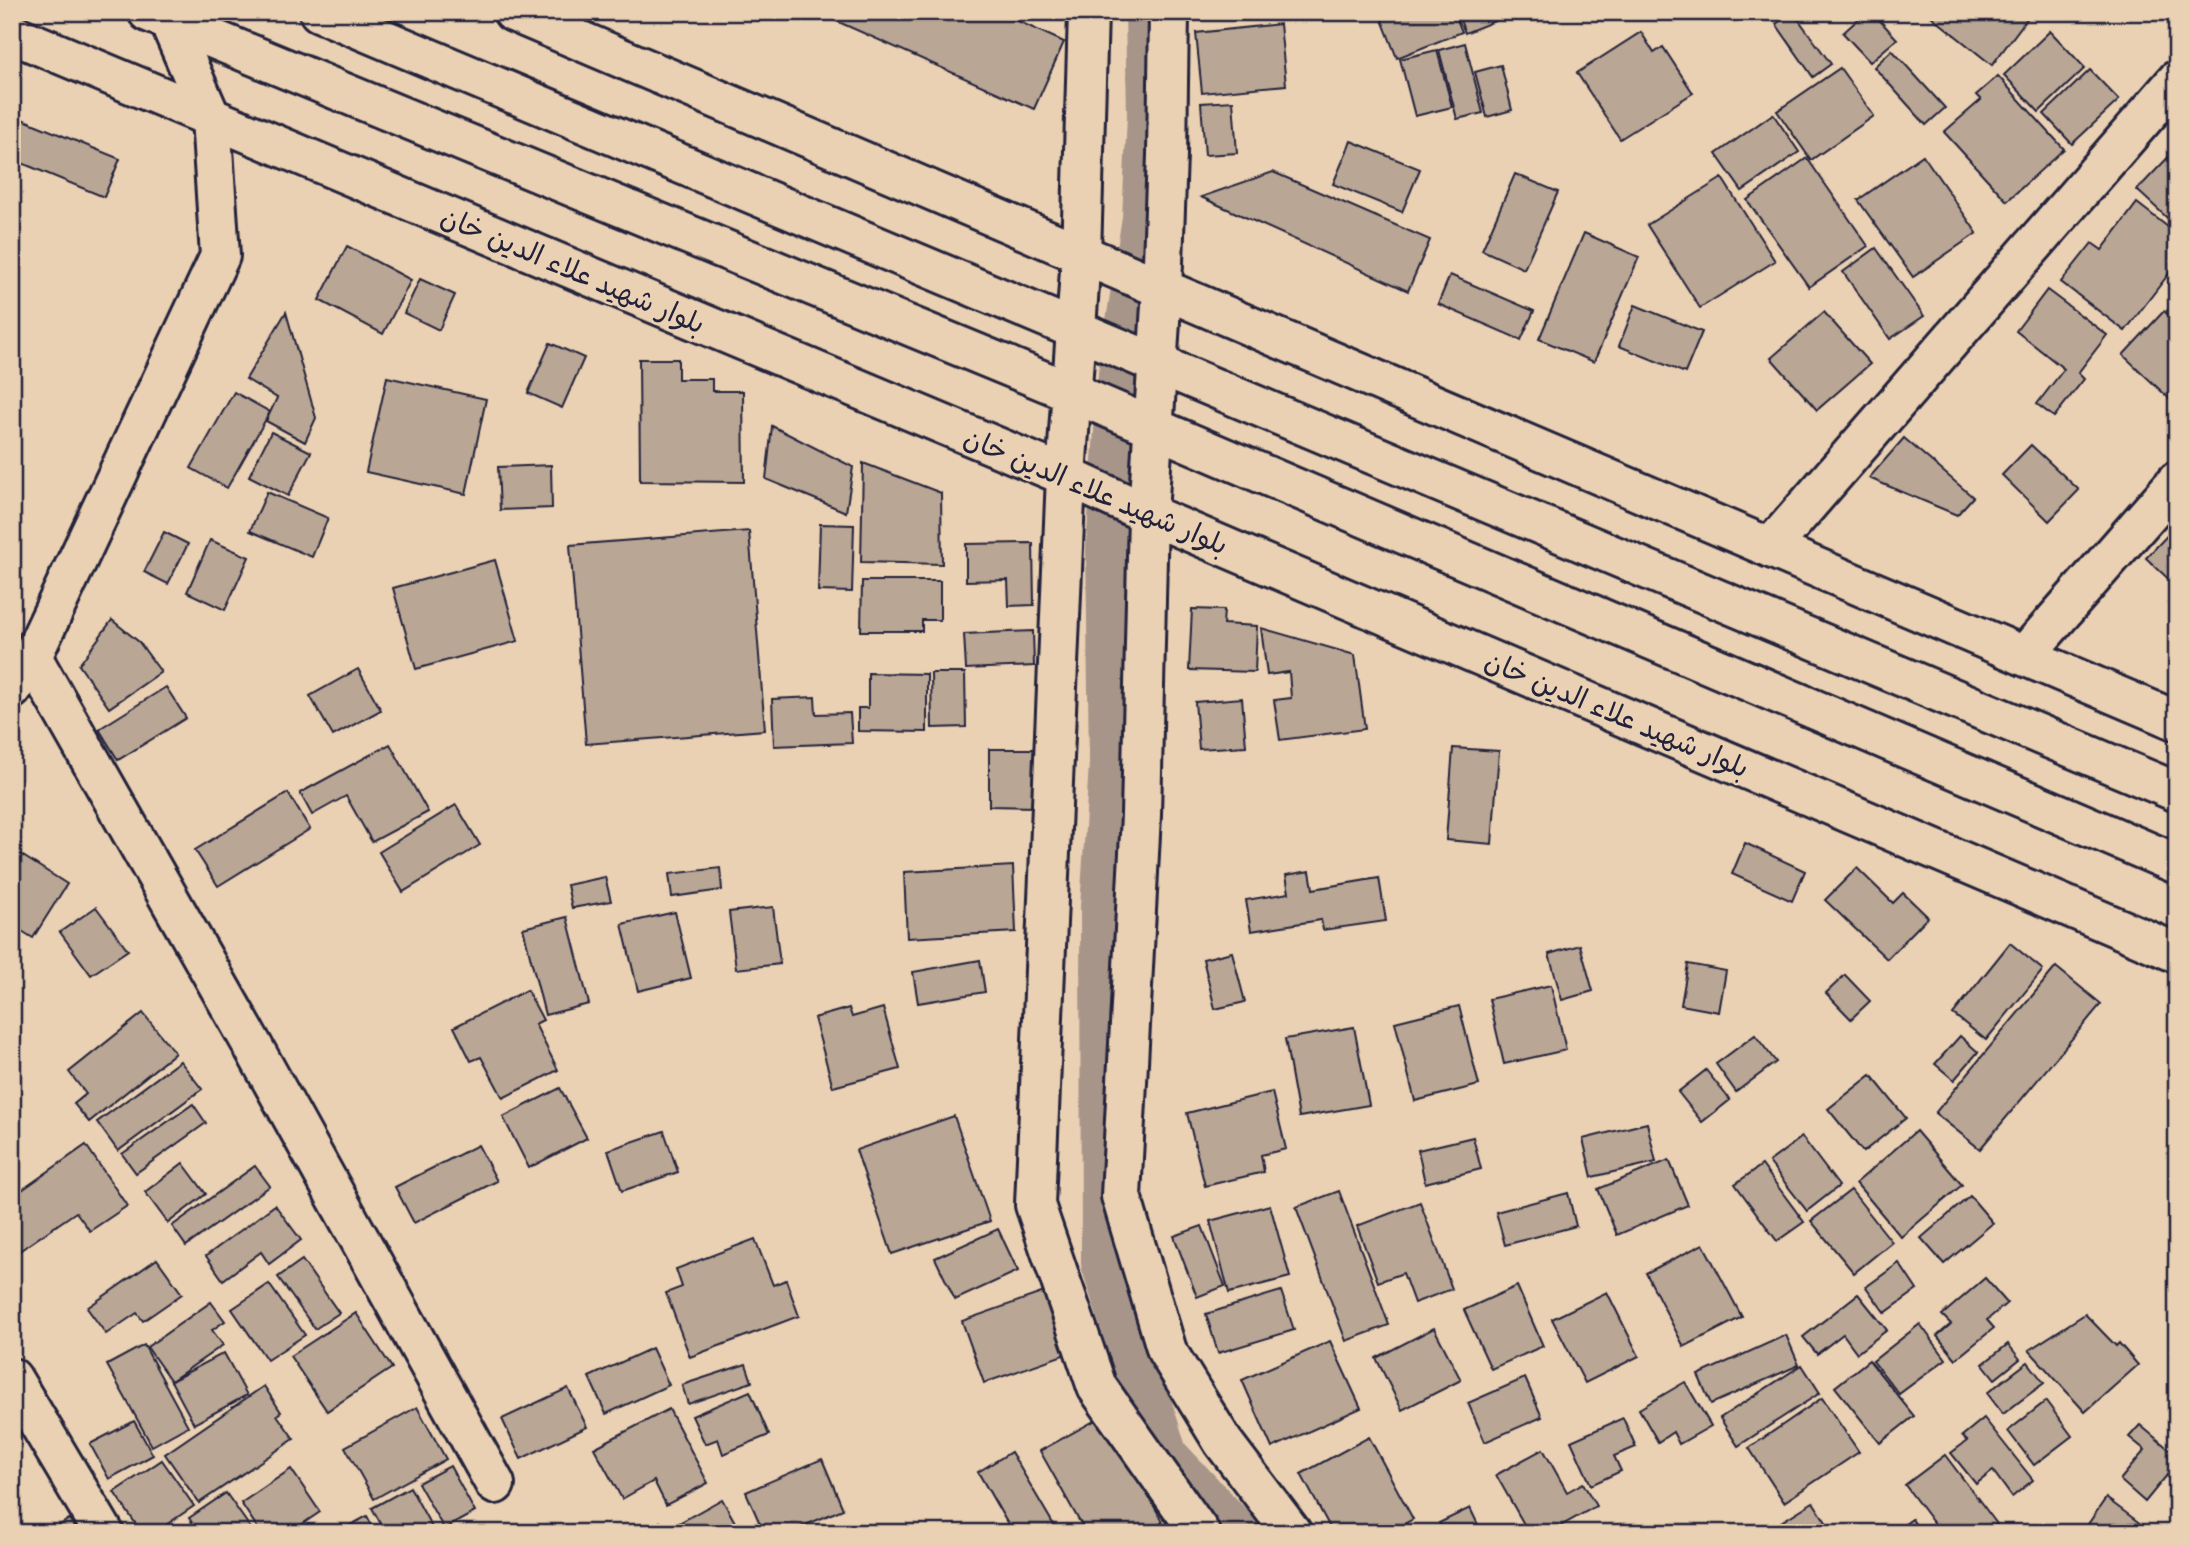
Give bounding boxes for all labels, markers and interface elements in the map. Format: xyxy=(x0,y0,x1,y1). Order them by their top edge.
street label: بلوار شهید علاء الدین خان xyxy=(436,199,710,341)
street label: بلوار شهید علاء الدین خان xyxy=(959,420,1233,562)
street label: بلوار شهید علاء الدین خان xyxy=(1480,643,1754,785)

